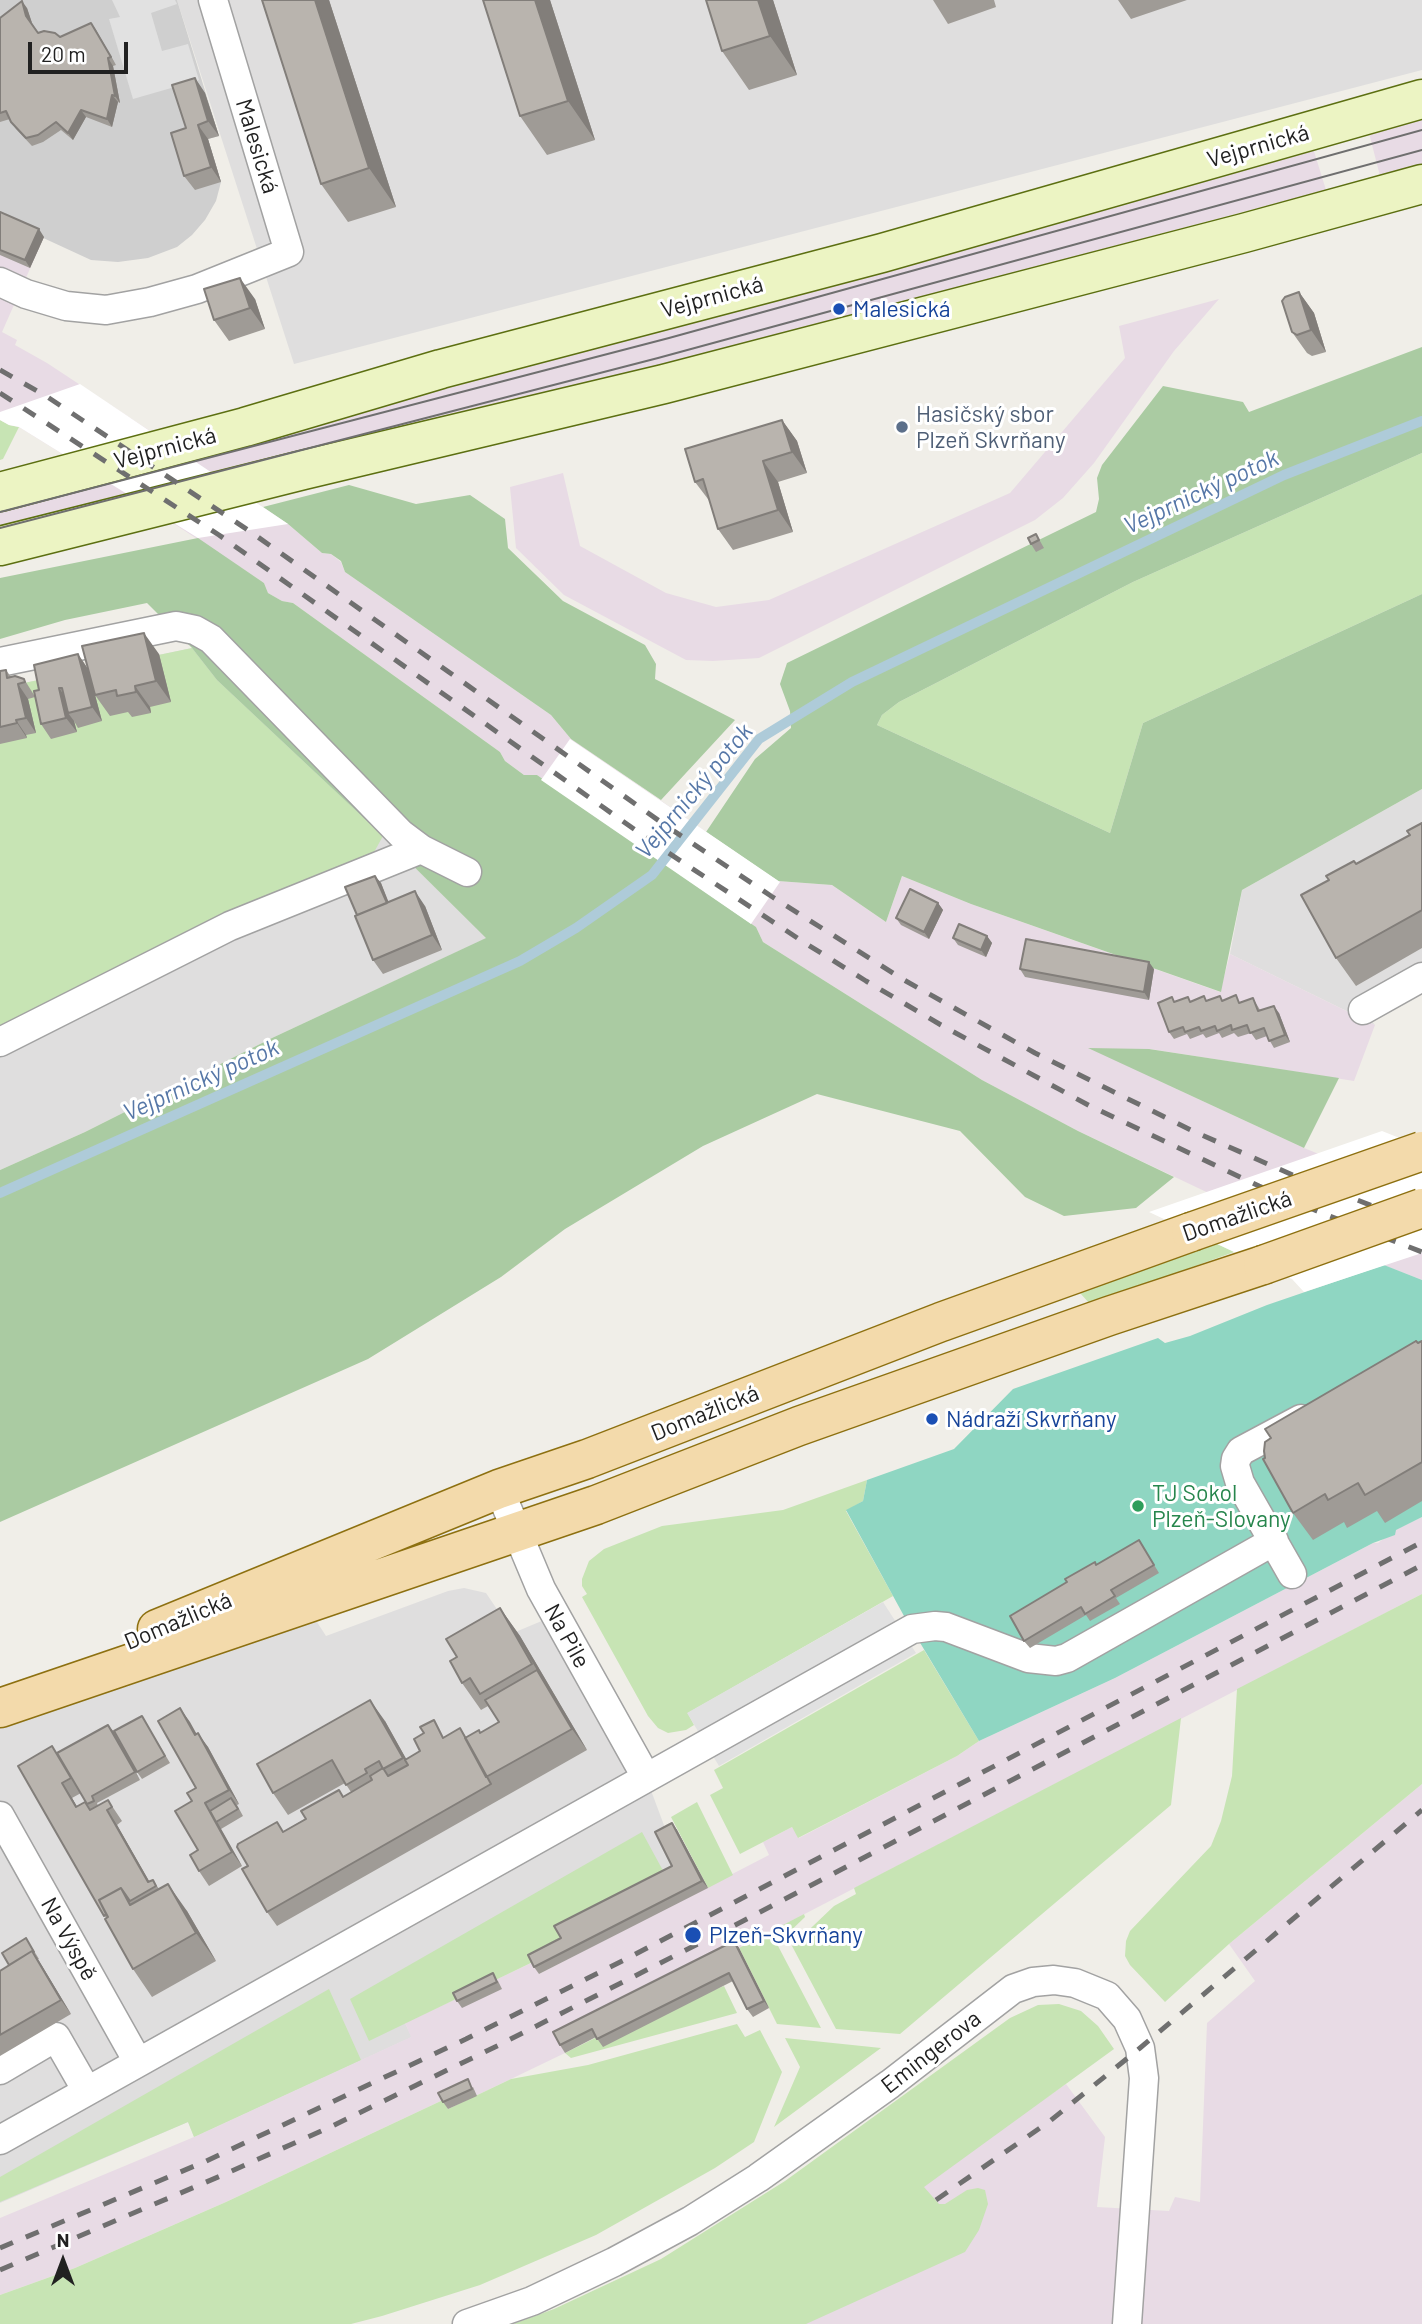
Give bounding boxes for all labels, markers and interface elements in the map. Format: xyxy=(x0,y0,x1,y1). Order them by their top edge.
scale bar xyxy=(32,28,131,72)
text: 20 m xyxy=(41,41,86,66)
street label: Malesická xyxy=(230,95,284,197)
street label: Vejprnická xyxy=(1204,118,1312,174)
street label: Vejprnická xyxy=(658,270,766,324)
place label: Malesická xyxy=(853,295,950,323)
marker: Malesická xyxy=(831,301,847,317)
place label: Hasičský sbor Plzeň Skvrňany xyxy=(916,400,1066,454)
marker: Hasičský sbor Plzeň Skvrňany xyxy=(894,419,910,435)
street label: Vejprnická xyxy=(111,421,219,475)
water label: Vejprnický potok xyxy=(1119,444,1283,540)
water label: Vejprnický potok xyxy=(629,718,759,864)
water label: Vejprnický potok xyxy=(119,1033,283,1127)
street label: Domažlická xyxy=(1179,1184,1295,1248)
street label: Domažlická xyxy=(647,1379,763,1447)
place label: Nádraží Skvrňany xyxy=(946,1405,1117,1433)
marker: Nádraží Skvrňany xyxy=(924,1411,940,1427)
place label: TJ Sokol Plzeň-Slovany xyxy=(1152,1479,1291,1533)
marker: TJ Sokol Plzeň-Slovany xyxy=(1130,1498,1146,1514)
street label: Domažlická xyxy=(120,1586,236,1656)
street label: Na Pile xyxy=(538,1599,596,1673)
street label: Na Výspě xyxy=(35,1893,103,1985)
place label: Plzeň-Skvrňany xyxy=(709,1921,863,1949)
marker: Plzeň-Skvrňany xyxy=(683,1925,703,1945)
street label: Emingerova xyxy=(876,2005,986,2099)
north arrow xyxy=(28,2226,98,2296)
text: N xyxy=(57,2228,69,2251)

